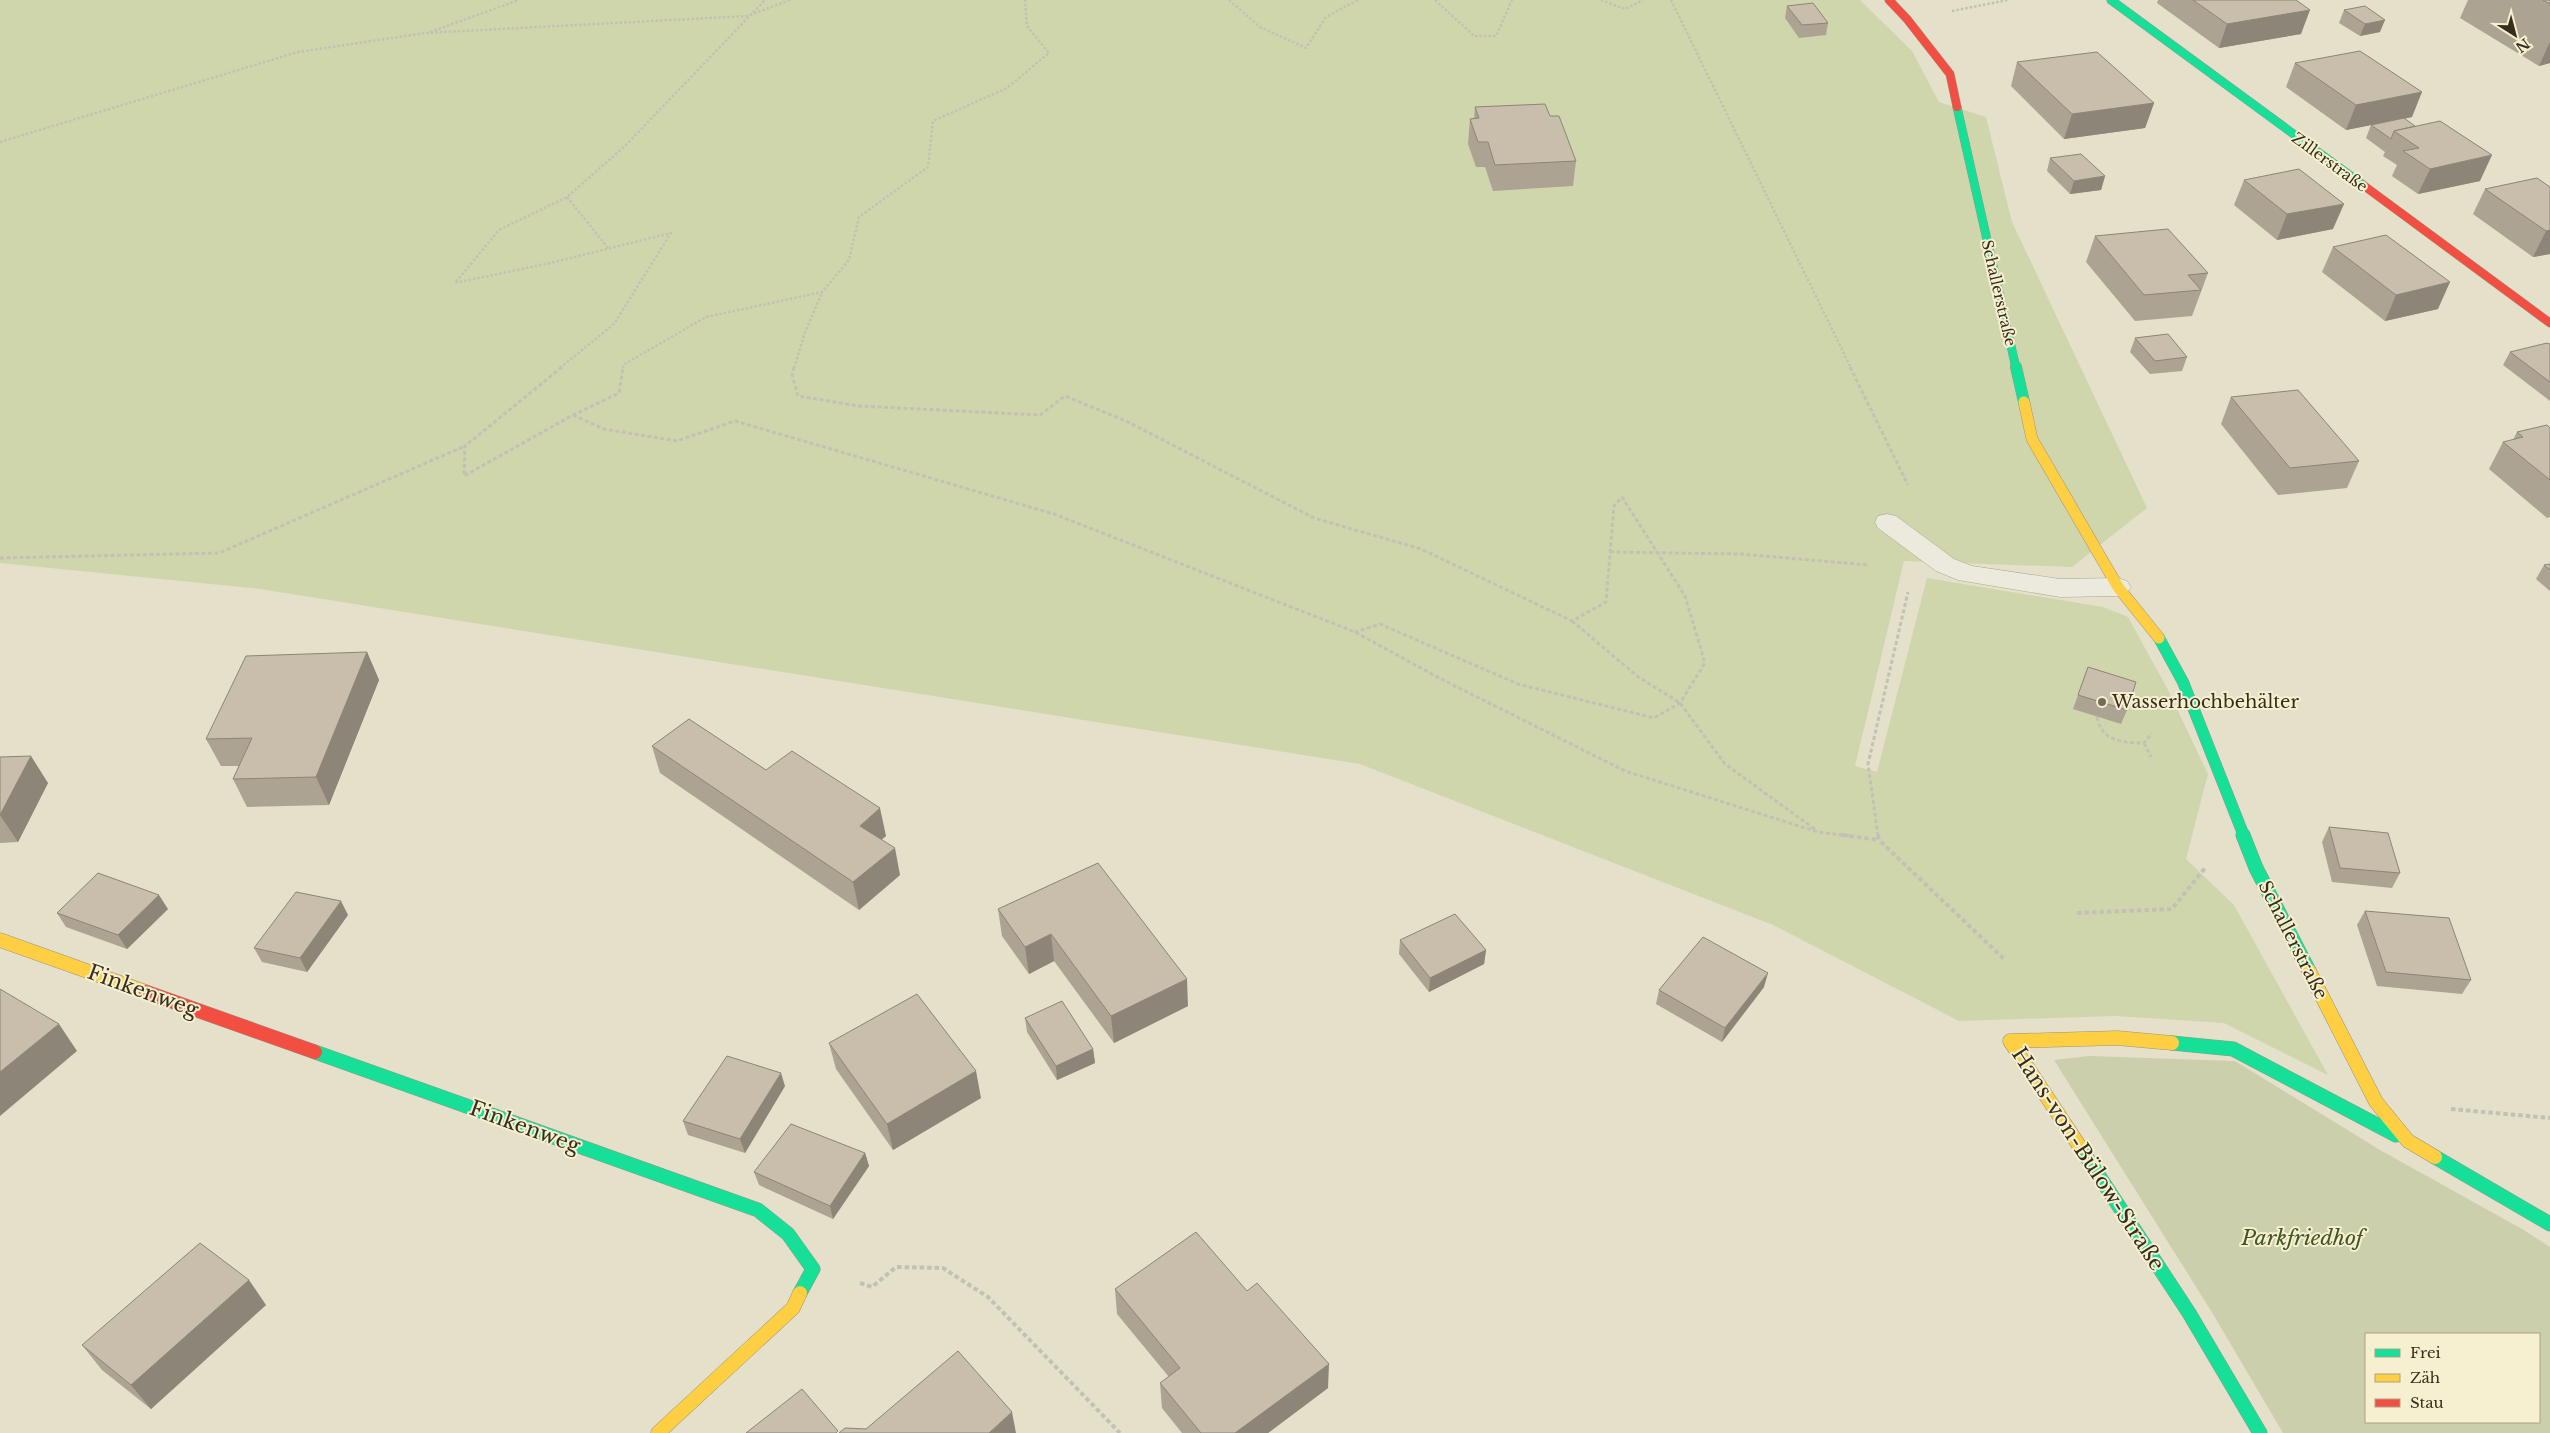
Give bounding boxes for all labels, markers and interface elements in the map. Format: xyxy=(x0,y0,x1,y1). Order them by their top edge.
north arrow xyxy=(2490,10,2540,60)
text: N xyxy=(2512,34,2533,57)
street label: Zillerstraße xyxy=(2288,128,2372,196)
street label: Schallerstraße xyxy=(1978,238,2020,348)
place label: Wasserhochbehälter xyxy=(2111,691,2299,713)
marker: Wasserhochbehälter xyxy=(2096,696,2108,708)
street label: Schallerstraße xyxy=(2254,877,2332,1003)
street label: Finkenweg xyxy=(84,959,202,1023)
street label: Hans-von-Bülow-Straße xyxy=(2006,1042,2170,1276)
street label: Finkenweg xyxy=(466,1095,584,1159)
park label: Parkfriedhof xyxy=(2240,1225,2368,1251)
legend xyxy=(2365,1333,2540,1423)
text: Frei xyxy=(2410,1343,2441,1362)
text: Zäh xyxy=(2410,1368,2440,1387)
text: Stau xyxy=(2410,1393,2444,1412)

